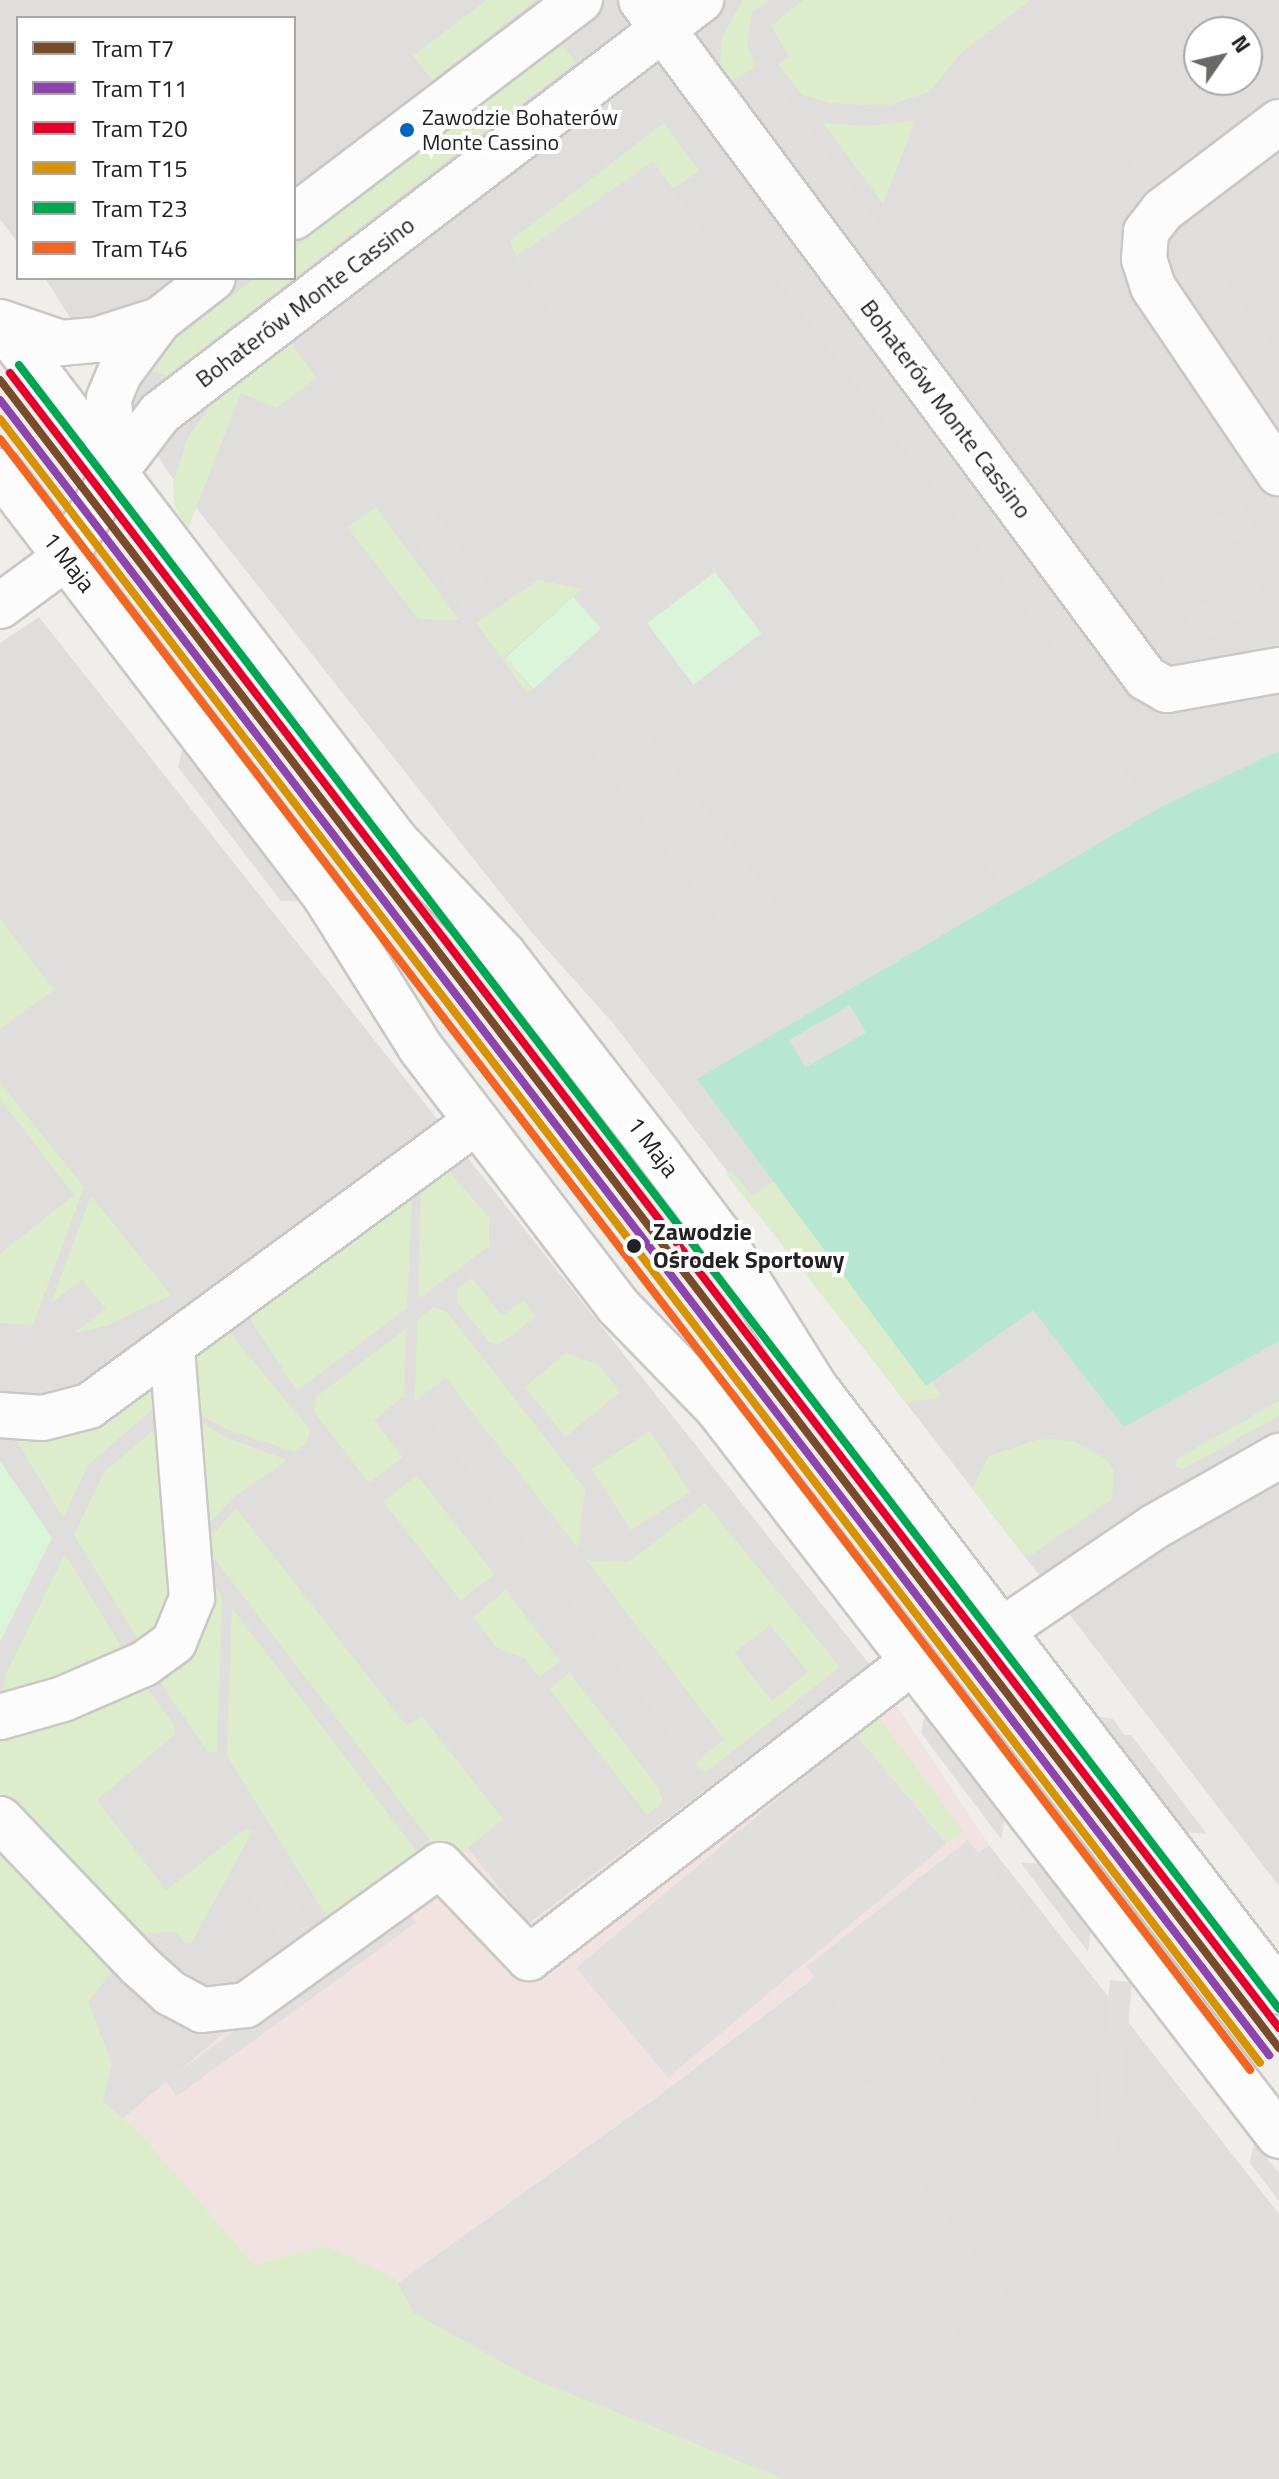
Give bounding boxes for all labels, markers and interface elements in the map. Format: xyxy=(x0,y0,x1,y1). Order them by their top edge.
legend xyxy=(16,16,296,280)
north arrow xyxy=(1183,16,1263,96)
text: N xyxy=(1223,28,1260,60)
text: Tram T7 xyxy=(92,30,174,66)
text: Tram T11 xyxy=(92,70,188,106)
place label: Zawodzie Bohaterów Monte Cassino xyxy=(422,104,618,156)
text: Tram T20 xyxy=(92,110,188,146)
marker: Zawodzie Bohaterów Monte Cassino xyxy=(399,122,415,138)
text: Tram T15 xyxy=(92,150,188,186)
text: Tram T23 xyxy=(92,190,188,226)
street label: Bohaterów Monte Cassino xyxy=(190,210,420,394)
text: Tram T46 xyxy=(92,230,188,266)
street label: Bohaterów Monte Cassino xyxy=(854,294,1038,524)
street label: 1 Maja xyxy=(37,526,101,598)
street label: 1 Maja xyxy=(621,1111,685,1183)
place label: Zawodzie Ośrodek Sportowy xyxy=(653,1218,845,1274)
marker: Zawodzie Ośrodek Sportowy xyxy=(622,1234,646,1258)

